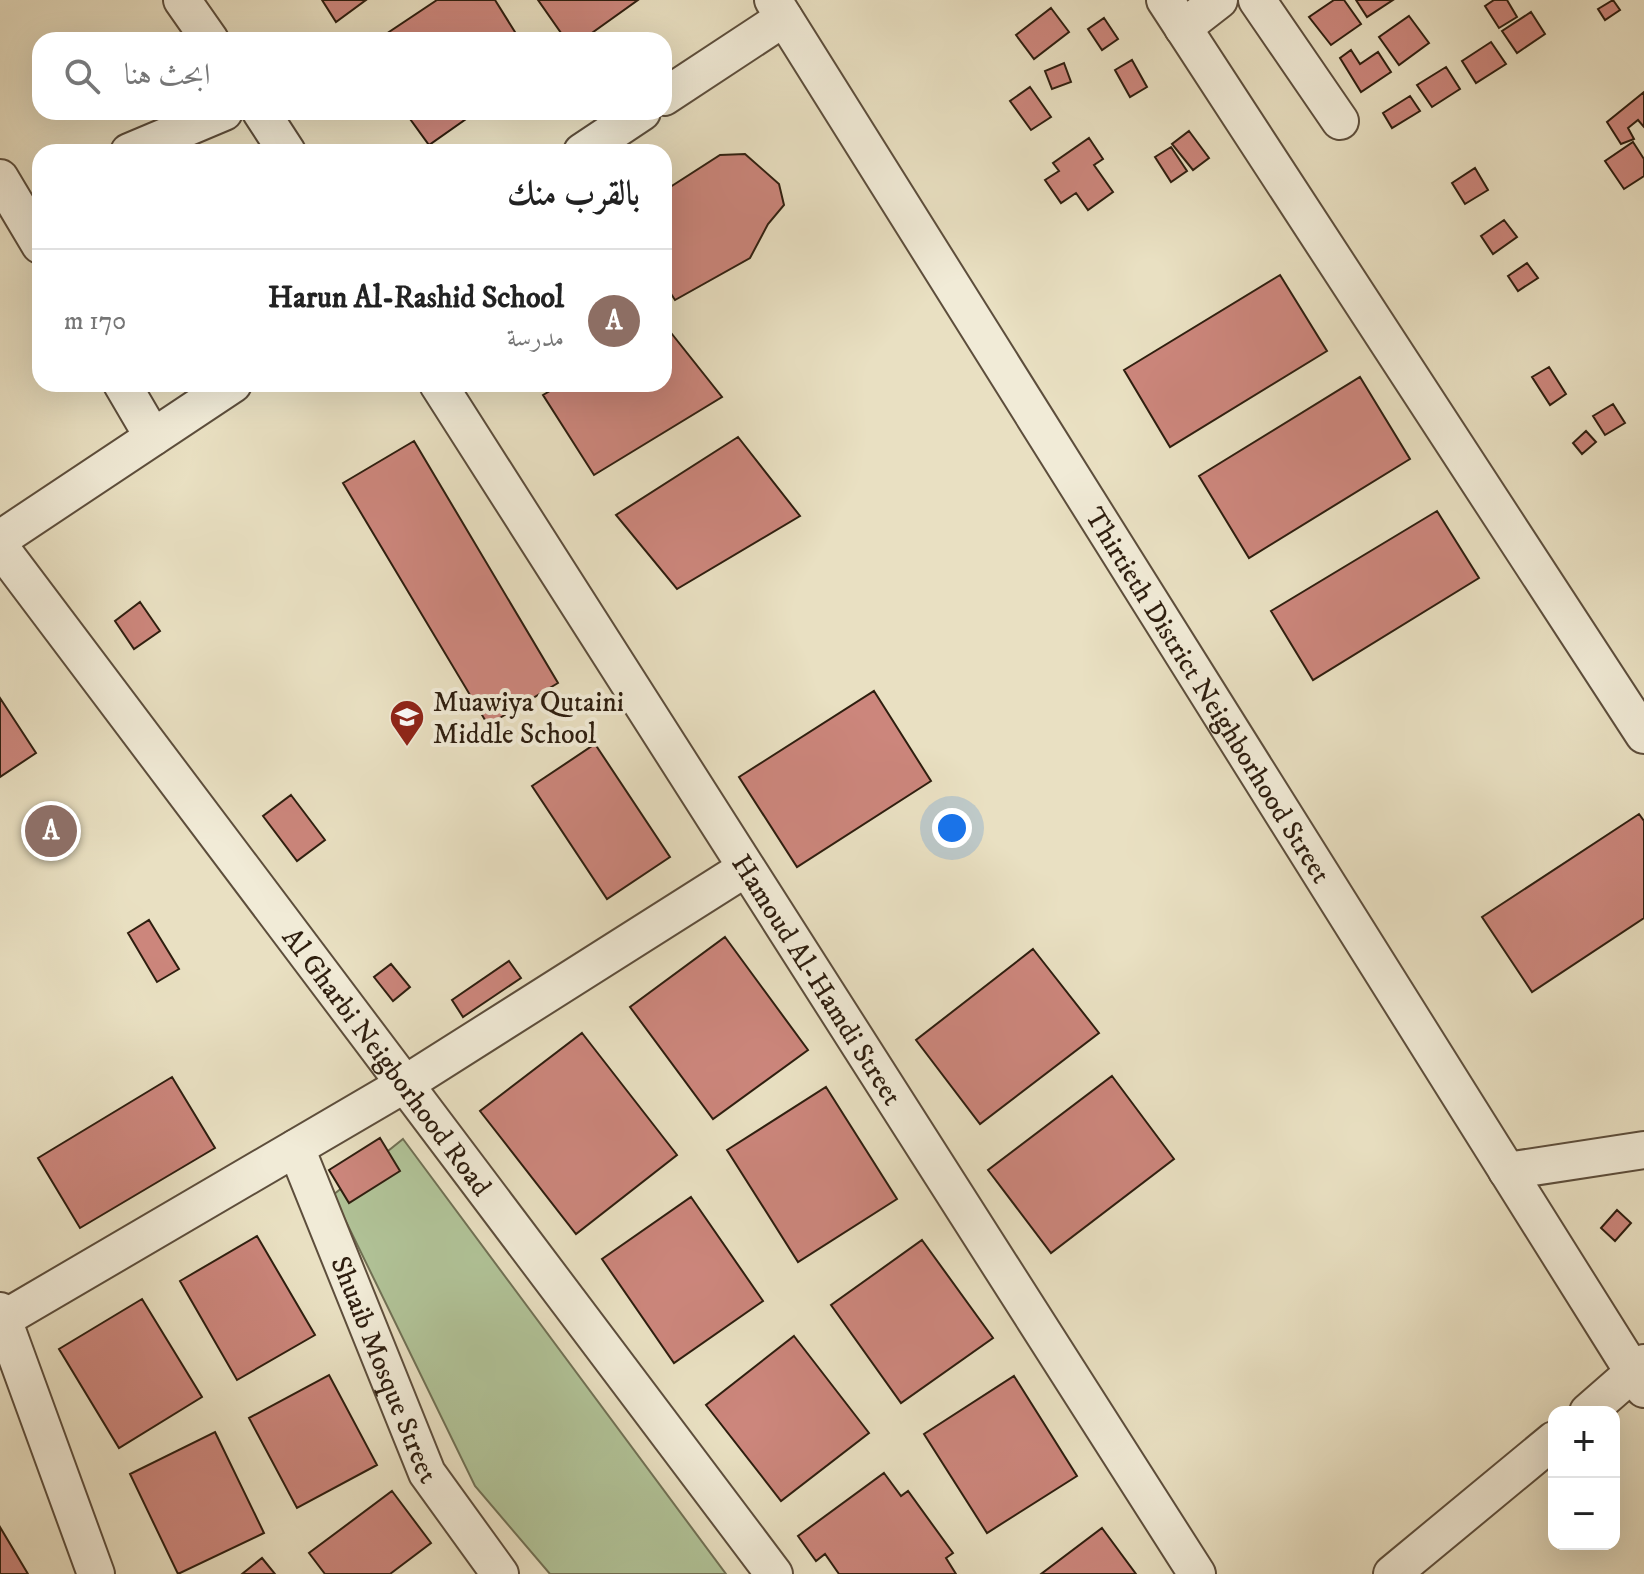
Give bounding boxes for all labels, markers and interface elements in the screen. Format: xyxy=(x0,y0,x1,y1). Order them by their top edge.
search box xyxy=(32,32,672,120)
icon: search xyxy=(60,54,104,98)
text: ابحث هنا xyxy=(124,57,210,94)
text: بالقرب منك xyxy=(507,173,640,215)
text: Harun Al-Rashid School xyxy=(268,280,564,317)
text: 170 m xyxy=(64,305,126,338)
text: A xyxy=(606,305,622,338)
text: مدرسة xyxy=(507,322,564,355)
street label: Thirtieth District Neighborhood Street xyxy=(1077,501,1338,890)
place label: Muawiya Qutaini Middle School xyxy=(433,685,624,752)
school or university icon: Muawiya Qutaini Middle School xyxy=(388,698,426,748)
pin: A xyxy=(25,801,77,861)
your location xyxy=(932,808,972,848)
street label: Hamoud Al-Hamdi Street xyxy=(723,848,909,1112)
street label: Al Gharbi Neigborhood Road xyxy=(274,921,499,1203)
street label: Shuaib Mosque Street xyxy=(322,1251,445,1490)
map controls xyxy=(1548,1406,1620,1550)
button: + xyxy=(1548,1406,1620,1478)
button: − xyxy=(1548,1478,1620,1550)

